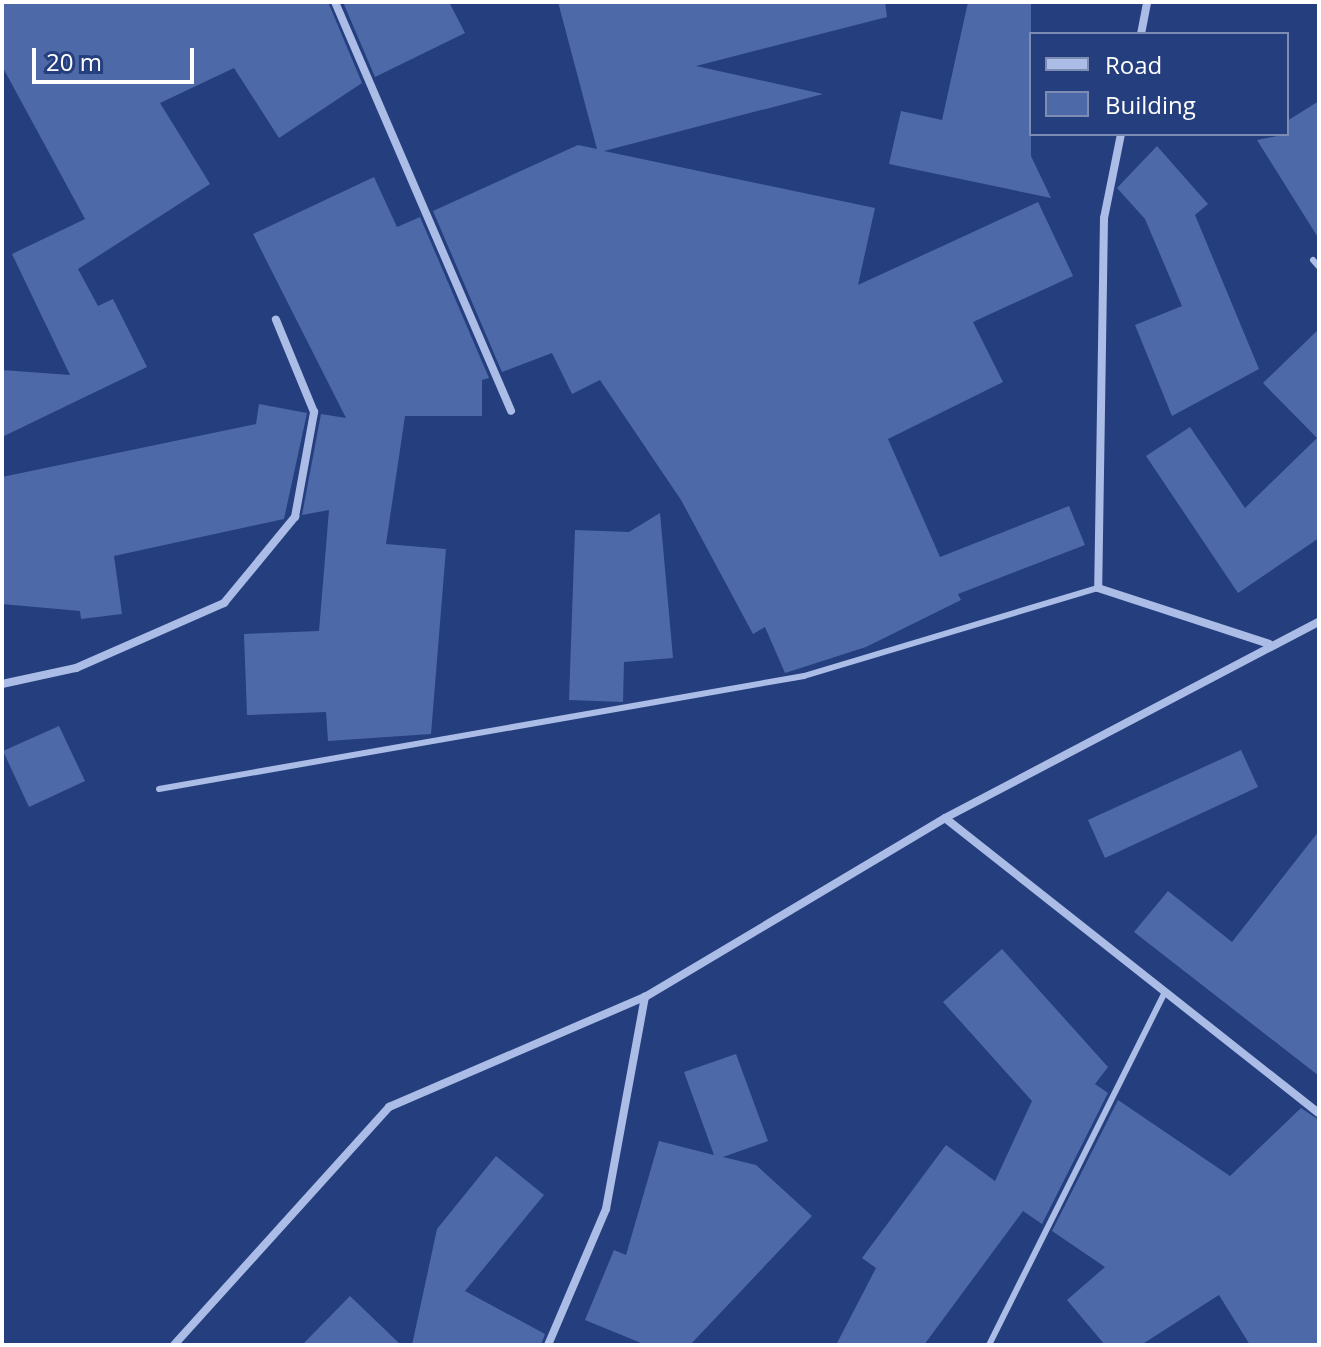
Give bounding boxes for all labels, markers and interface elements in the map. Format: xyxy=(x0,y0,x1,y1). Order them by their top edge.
scale bar xyxy=(36,32,198,82)
legend xyxy=(1029,32,1289,136)
text: 20 m xyxy=(46,45,102,78)
text: Road xyxy=(1105,48,1162,81)
text: Building xyxy=(1105,88,1196,121)

